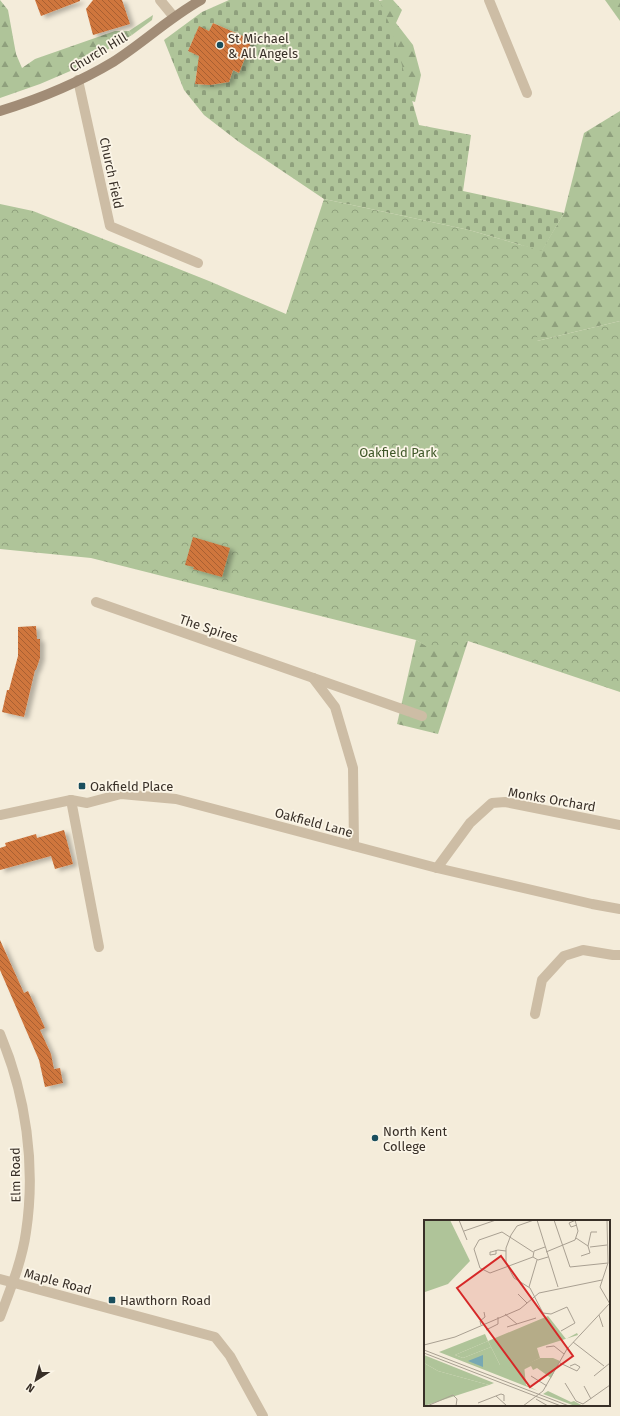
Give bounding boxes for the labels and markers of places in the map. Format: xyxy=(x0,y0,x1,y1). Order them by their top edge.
place label: St Michael & All Angels xyxy=(228,31,298,61)
marker: St Michael & All Angels xyxy=(215,40,225,50)
place label: Oakfield Place xyxy=(90,779,173,794)
marker: Oakfield Place xyxy=(77,781,87,791)
place label: North Kent College xyxy=(383,1124,447,1154)
marker: North Kent College xyxy=(370,1133,380,1143)
place label: Hawthorn Road xyxy=(120,1293,211,1308)
marker: Hawthorn Road xyxy=(107,1295,117,1305)

